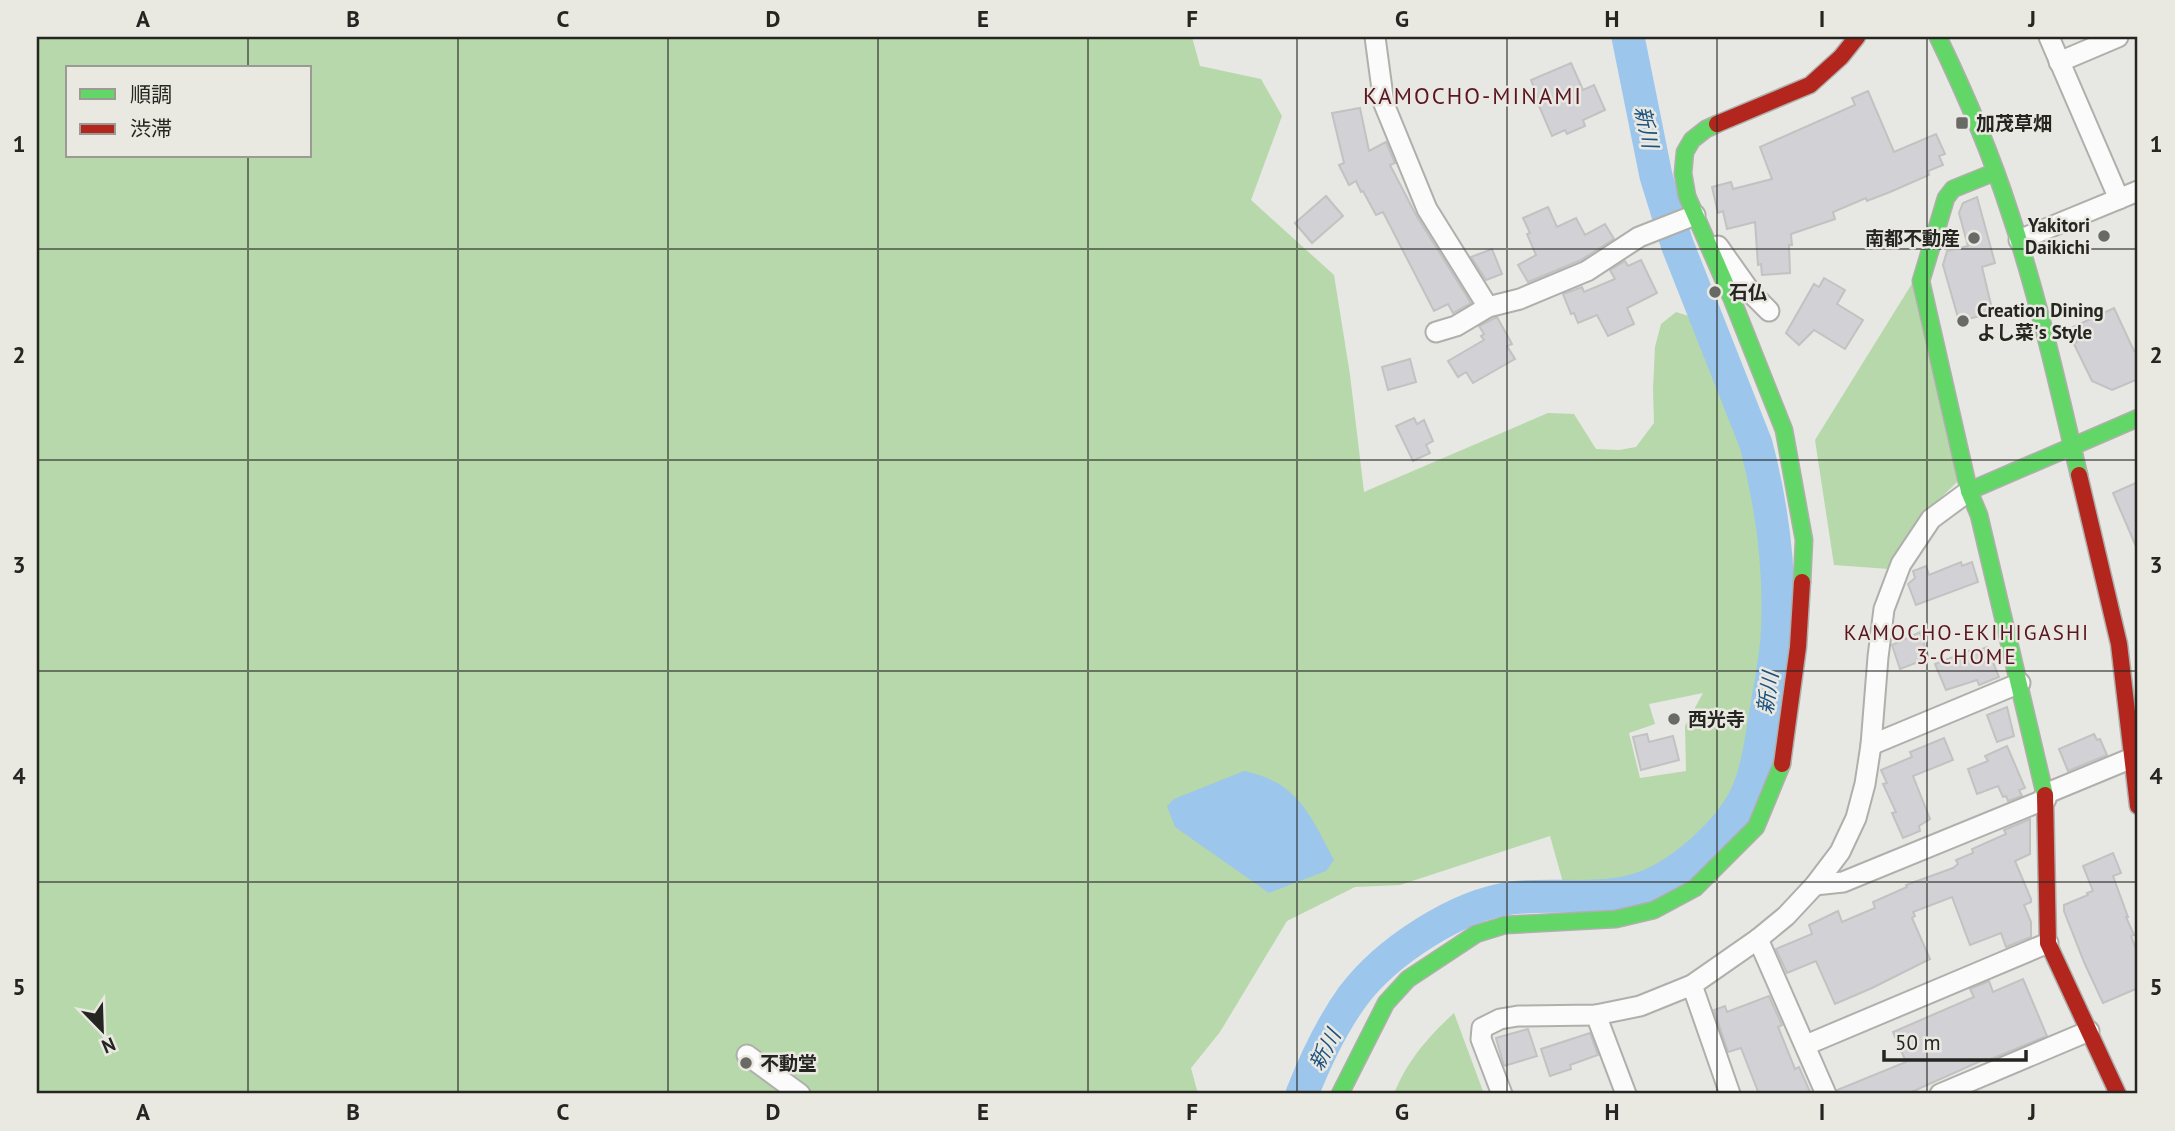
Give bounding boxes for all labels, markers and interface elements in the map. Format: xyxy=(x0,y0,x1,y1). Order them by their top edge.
text: A xyxy=(136,4,150,33)
text: B xyxy=(346,4,360,33)
text: C xyxy=(557,4,570,33)
text: D xyxy=(766,4,780,33)
text: E xyxy=(977,4,989,33)
text: F xyxy=(1186,4,1198,33)
text: G xyxy=(1395,4,1409,33)
text: H xyxy=(1605,4,1619,33)
text: I xyxy=(1819,4,1825,33)
text: J xyxy=(2027,4,2036,33)
legend xyxy=(66,66,312,158)
text: 順調 xyxy=(130,81,172,108)
district label: KAMOCHO-MINAMI xyxy=(1363,81,1583,110)
water label: 新川 xyxy=(1629,104,1664,152)
place label: 加茂草畑 xyxy=(1976,111,2052,135)
text: 渋滞 xyxy=(130,115,172,142)
marker: 加茂草畑 xyxy=(1954,115,1970,131)
text: 1 xyxy=(12,129,26,158)
text: 1 xyxy=(2149,129,2163,158)
place label: Yakitori Daikichi xyxy=(2025,213,2090,259)
place label: 南都不動産 xyxy=(1865,226,1960,250)
marker: Yakitori Daikichi xyxy=(2096,228,2112,244)
marker: 南都不動産 xyxy=(1966,230,1982,246)
place label: 石仏 xyxy=(1729,280,1767,304)
marker: 石仏 xyxy=(1707,284,1723,300)
place label: Creation Dining よし菜's Style xyxy=(1977,298,2104,344)
marker: Creation Dining よし菜's Style xyxy=(1955,313,1971,329)
text: 2 xyxy=(12,340,26,369)
text: 2 xyxy=(2149,340,2163,369)
text: 3 xyxy=(12,550,26,579)
text: 3 xyxy=(2149,550,2163,579)
district label: KAMOCHO-EKIHIGASHI 3-CHOME xyxy=(1844,619,2090,670)
water label: 新川 xyxy=(1751,668,1784,716)
place label: 西光寺 xyxy=(1688,707,1745,731)
marker: 西光寺 xyxy=(1666,711,1682,727)
text: 4 xyxy=(12,761,26,790)
text: 4 xyxy=(2149,761,2163,790)
text: 5 xyxy=(12,972,26,1001)
text: 5 xyxy=(2149,972,2163,1001)
north arrow xyxy=(66,995,136,1064)
scale bar xyxy=(1884,1019,2026,1063)
water label: 新川 xyxy=(1303,1023,1347,1075)
text: 50 m xyxy=(1895,1029,1941,1056)
text: N xyxy=(98,1032,119,1059)
place label: 不動堂 xyxy=(760,1051,817,1075)
marker: 不動堂 xyxy=(738,1055,754,1071)
text: A xyxy=(136,1097,150,1126)
text: B xyxy=(346,1097,360,1126)
text: C xyxy=(557,1097,570,1126)
text: D xyxy=(766,1097,780,1126)
text: E xyxy=(977,1097,989,1126)
text: F xyxy=(1186,1097,1198,1126)
text: G xyxy=(1395,1097,1409,1126)
text: H xyxy=(1605,1097,1619,1126)
text: I xyxy=(1819,1097,1825,1126)
text: J xyxy=(2027,1097,2036,1126)

